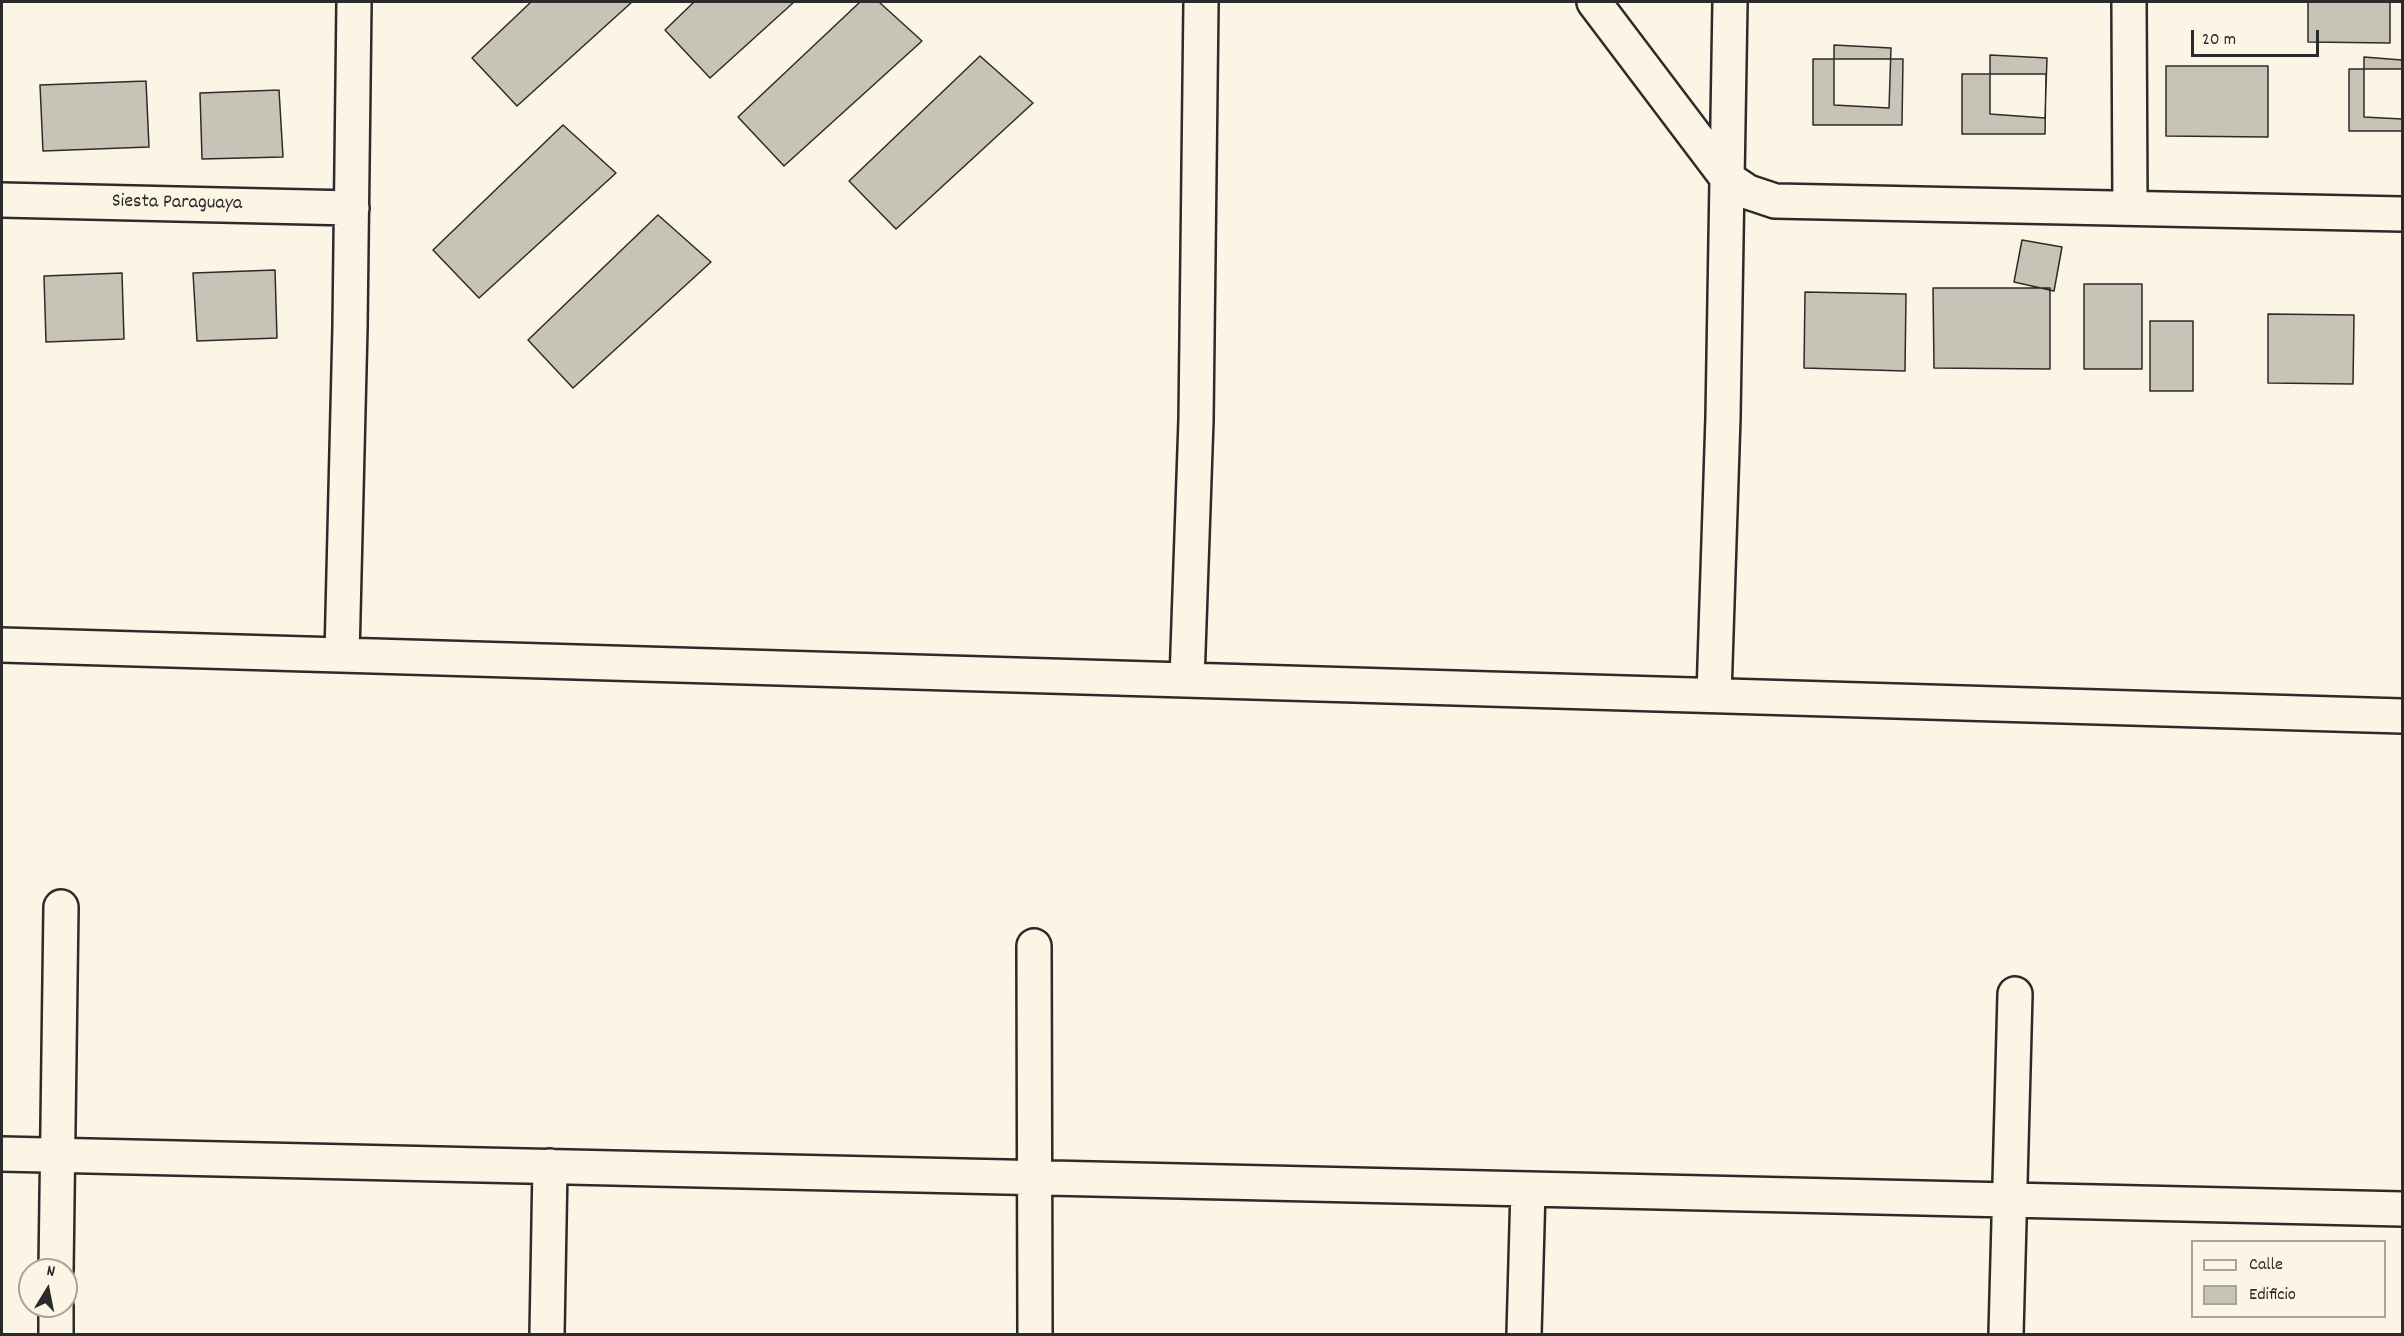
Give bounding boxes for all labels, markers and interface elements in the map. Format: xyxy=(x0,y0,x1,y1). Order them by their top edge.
scale bar xyxy=(2194,18,2322,56)
text: 20 m xyxy=(2202,28,2236,53)
street label: Siesta Paraguaya xyxy=(112,191,242,217)
legend xyxy=(2191,1240,2386,1318)
text: Calle xyxy=(2249,1253,2283,1278)
north arrow xyxy=(18,1258,78,1318)
text: N xyxy=(45,1260,57,1284)
text: Edificio xyxy=(2249,1283,2296,1308)

